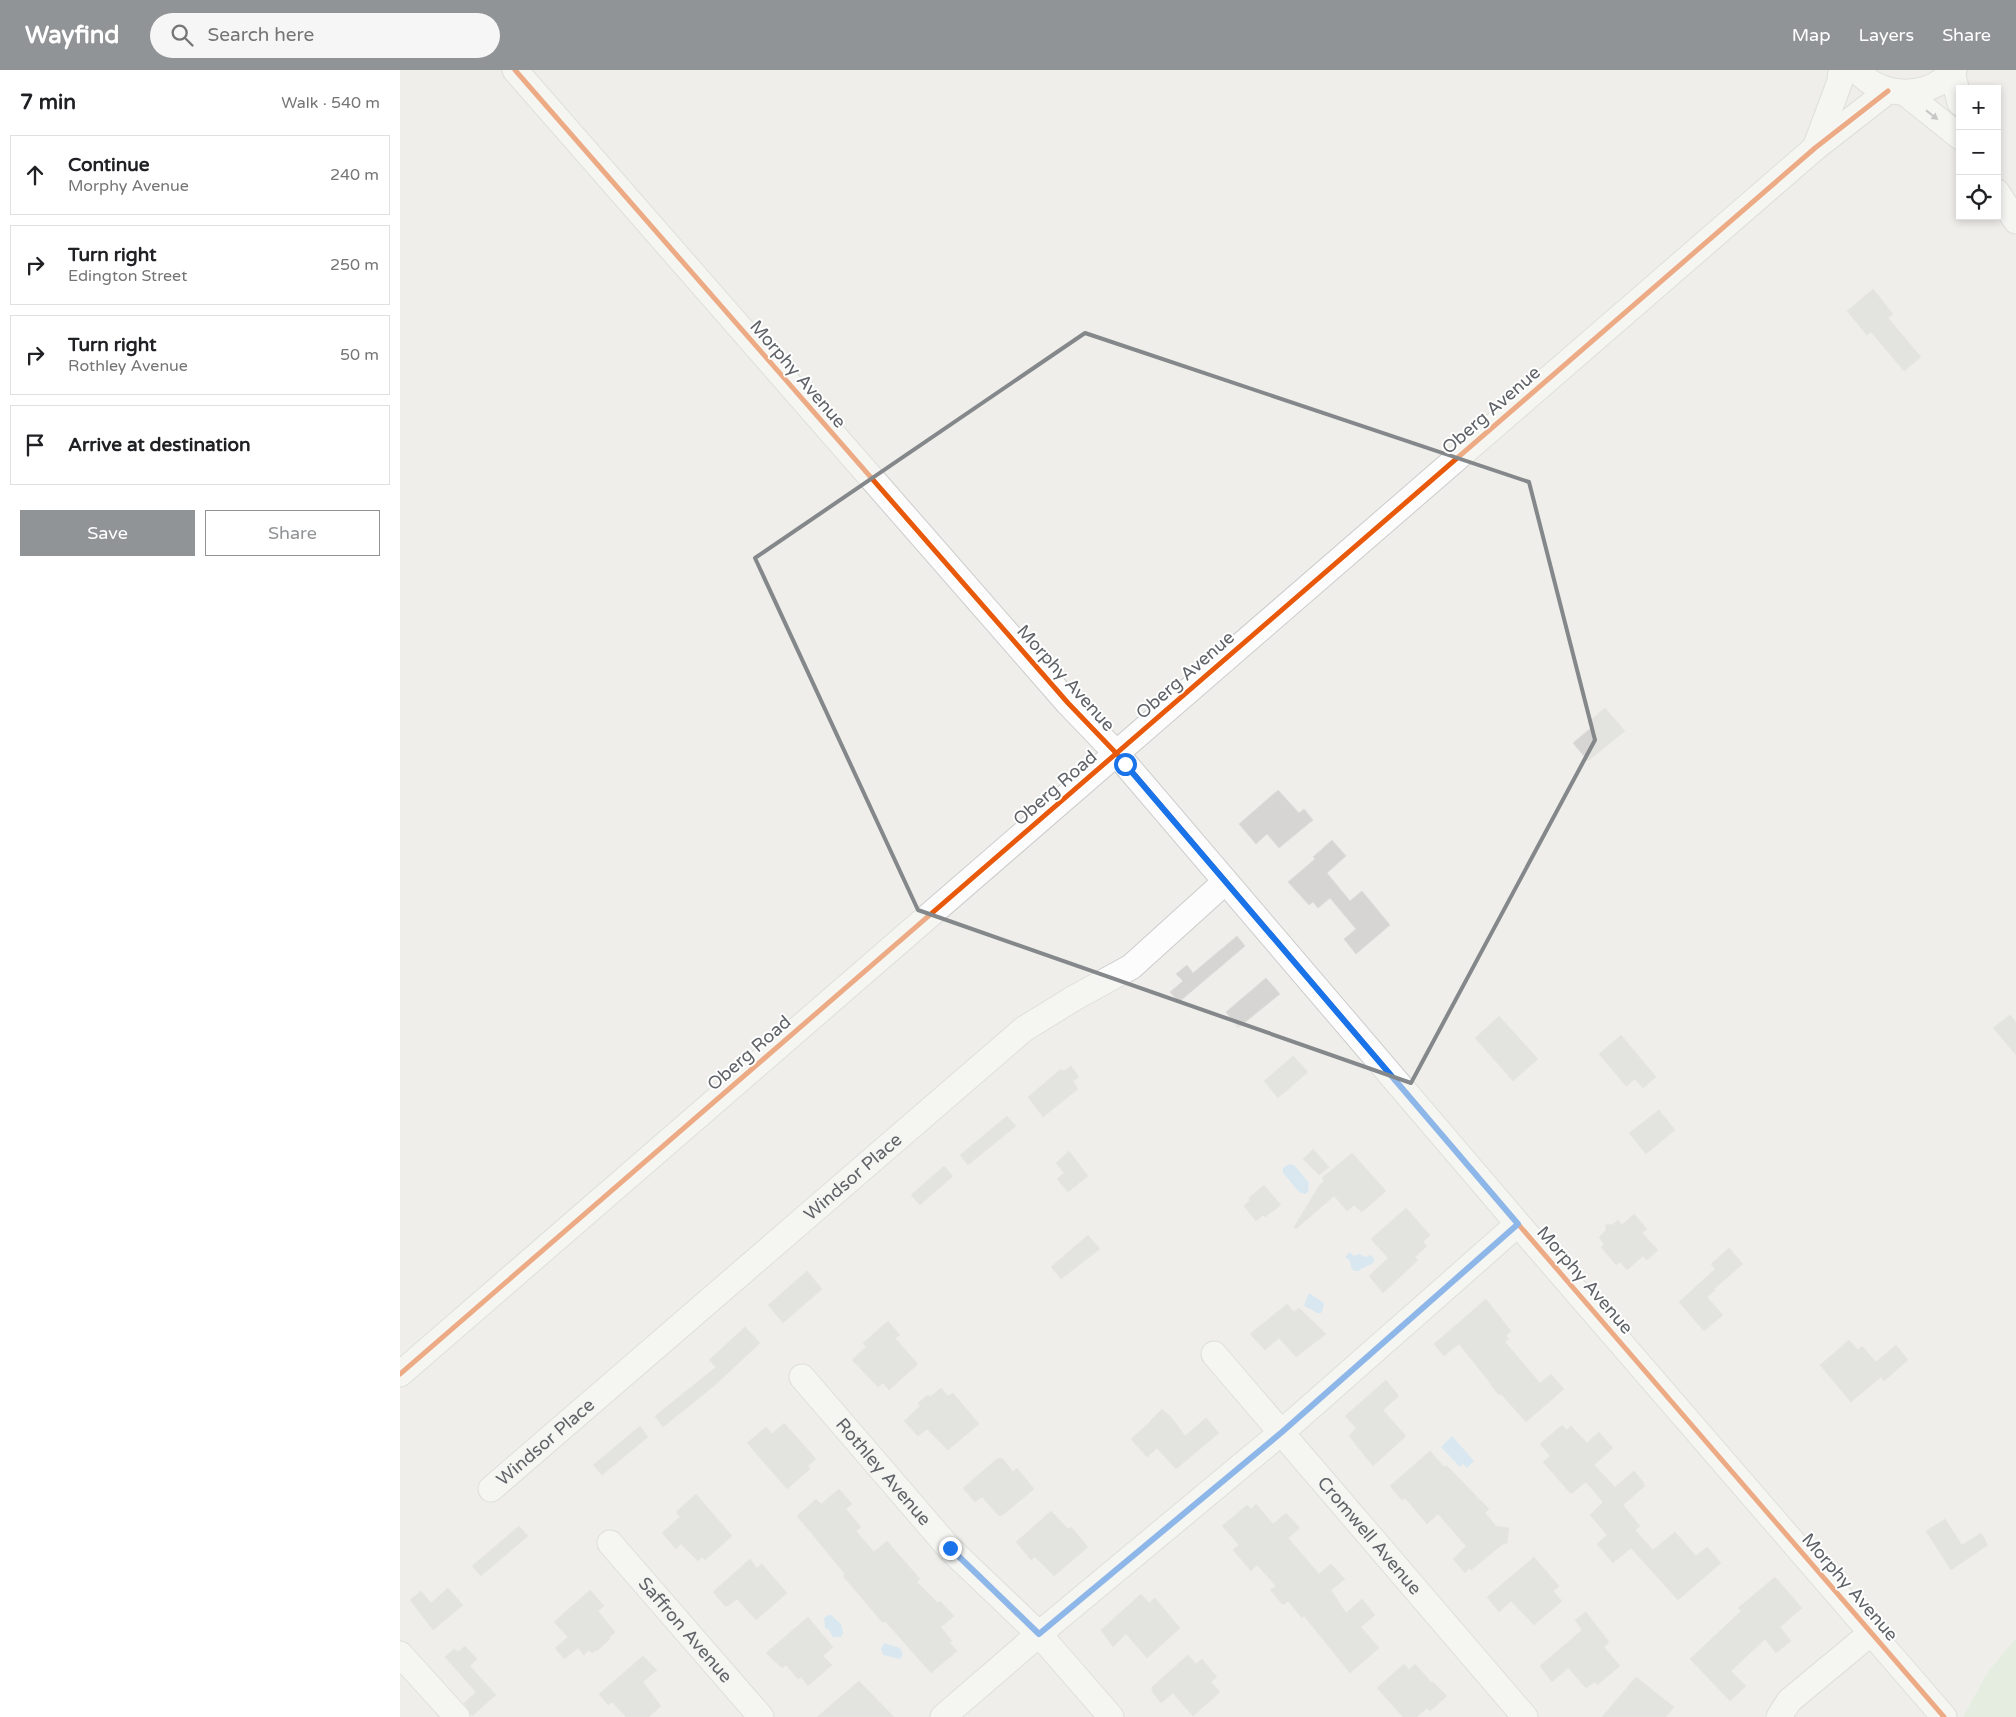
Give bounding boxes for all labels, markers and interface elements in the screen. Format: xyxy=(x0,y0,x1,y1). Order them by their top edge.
search box xyxy=(150,13,500,58)
text: Wayfind xyxy=(25,21,120,50)
icon: search xyxy=(168,21,196,49)
text: Search here xyxy=(208,24,314,46)
text: Map xyxy=(1792,24,1831,46)
text: Layers xyxy=(1859,24,1914,46)
text: Share xyxy=(1942,24,1991,46)
map controls xyxy=(1956,85,2001,220)
button: + xyxy=(1956,85,2001,130)
text: 7 min xyxy=(20,90,76,115)
text: Walk · 540 m xyxy=(281,93,380,113)
one-way arrow xyxy=(1925,110,1938,121)
button: − xyxy=(1956,130,2001,175)
text: Continue xyxy=(68,154,150,176)
icon: ahead xyxy=(21,161,49,189)
text: 240 m xyxy=(330,165,379,185)
button: locate xyxy=(1956,175,2001,220)
text: Morphy Avenue xyxy=(68,176,189,196)
text: Turn right xyxy=(68,244,156,266)
icon: right xyxy=(21,251,49,279)
text: 250 m xyxy=(330,255,379,275)
text: Edington Street xyxy=(68,266,187,286)
street label: Morphy Avenue xyxy=(745,315,851,433)
text: Turn right xyxy=(68,334,156,356)
icon: right xyxy=(21,341,49,369)
text: 50 m xyxy=(340,345,379,365)
text: Rothley Avenue xyxy=(68,356,188,376)
street label: Oberg Avenue xyxy=(1437,361,1545,459)
icon: arrive xyxy=(21,431,49,459)
text: Arrive at destination xyxy=(68,434,251,456)
button: Save xyxy=(20,510,195,556)
button: Share xyxy=(205,510,380,556)
street label: Morphy Avenue xyxy=(1012,620,1120,736)
street label: Oberg Avenue xyxy=(1131,626,1239,724)
street label: Oberg Road xyxy=(1009,746,1101,830)
route start xyxy=(1114,753,1137,776)
street label: Oberg Road xyxy=(703,1011,795,1095)
street label: Windsor Place xyxy=(799,1128,906,1225)
street label: Morphy Avenue xyxy=(1532,1221,1638,1339)
street label: Windsor Place xyxy=(492,1394,599,1490)
street label: Rothley Avenue xyxy=(831,1413,936,1530)
street label: Cromwell Avenue xyxy=(1313,1472,1426,1599)
street label: Morphy Avenue xyxy=(1797,1528,1903,1646)
route end xyxy=(939,1537,962,1560)
street label: Saffron Avenue xyxy=(634,1573,737,1687)

